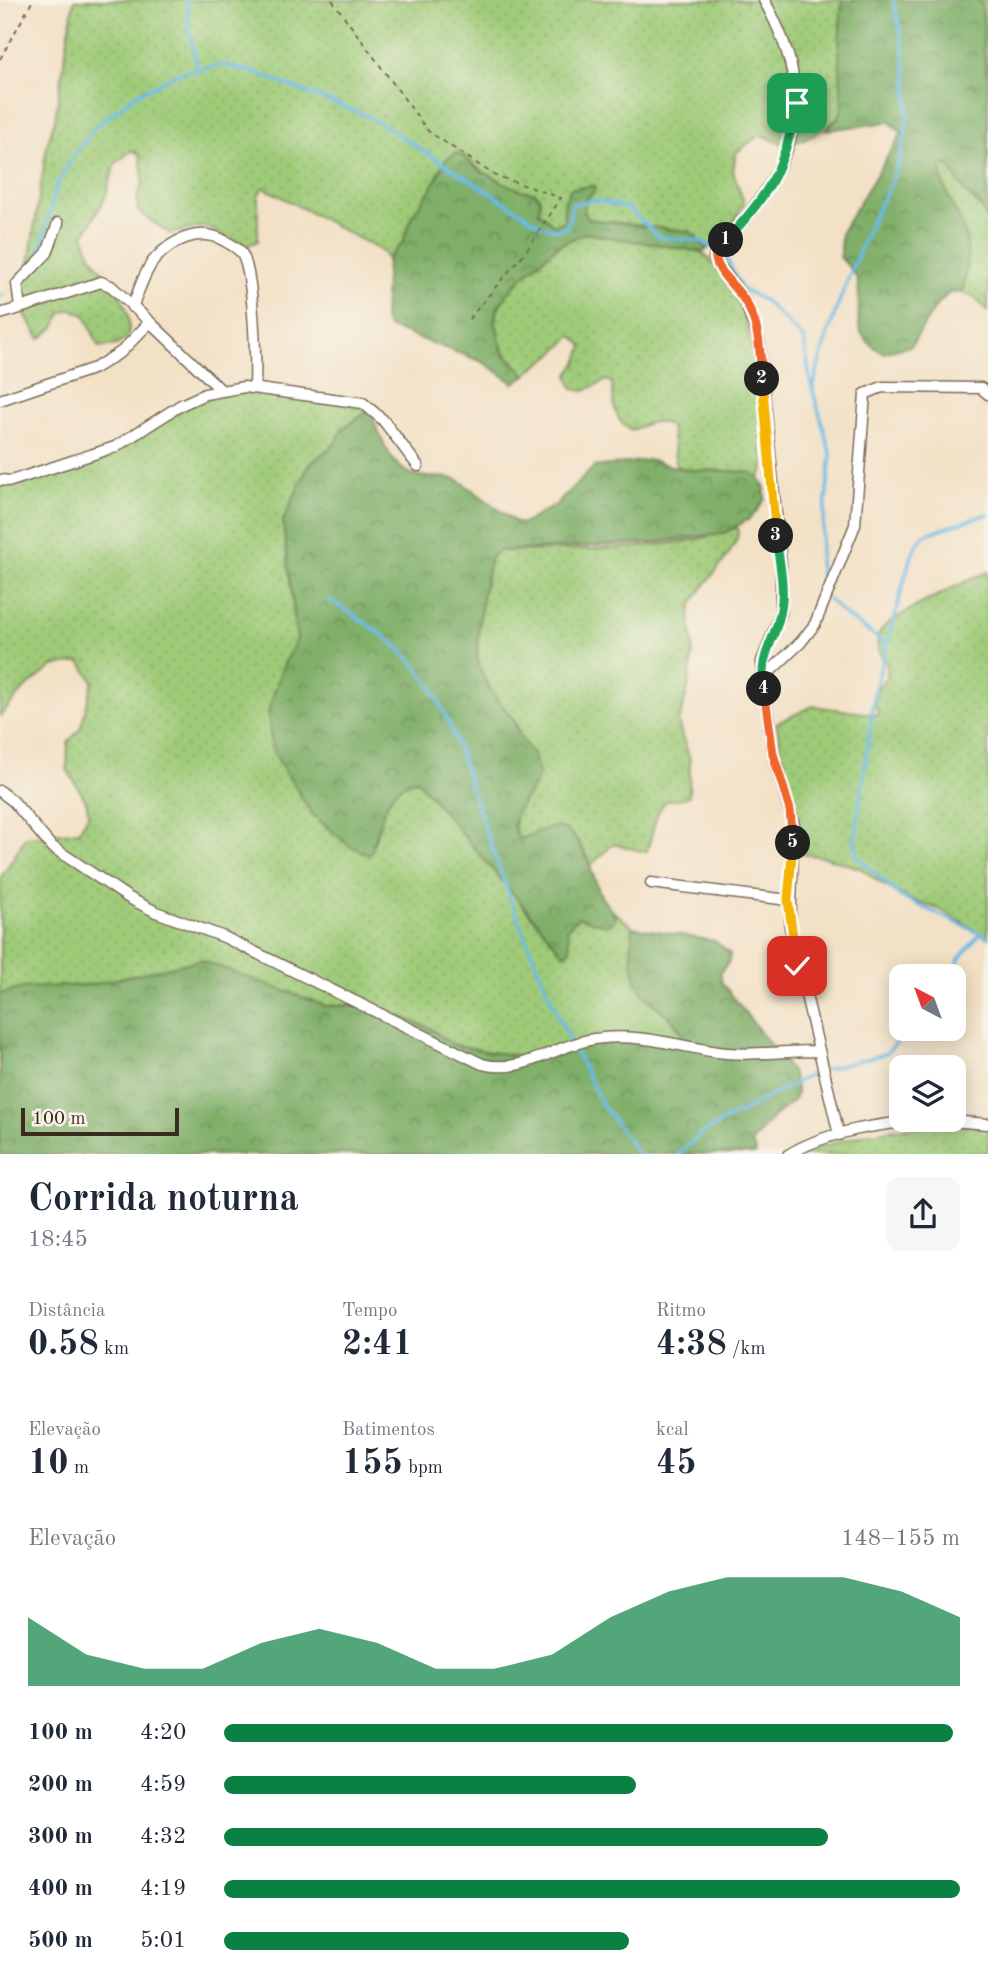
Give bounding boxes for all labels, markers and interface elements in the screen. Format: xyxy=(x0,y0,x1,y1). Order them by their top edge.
pin xyxy=(767,73,827,133)
icon: arrive xyxy=(778,84,816,122)
pin: 1 xyxy=(708,222,744,258)
text: 1 xyxy=(720,230,731,249)
pin: 2 xyxy=(744,362,780,396)
text: 2 xyxy=(756,369,767,388)
pin: 3 xyxy=(758,518,794,554)
text: 3 xyxy=(770,526,781,545)
pin: 4 xyxy=(746,672,782,706)
text: 4 xyxy=(758,679,769,698)
pin: 5 xyxy=(776,826,810,860)
text: 5 xyxy=(787,833,798,852)
pin xyxy=(767,936,827,996)
icon: check xyxy=(778,947,816,985)
north arrow xyxy=(889,964,966,1041)
map controls xyxy=(889,964,966,1132)
button: layers xyxy=(889,1055,966,1132)
scale bar xyxy=(21,1106,178,1137)
text: 100 m xyxy=(32,1110,85,1129)
button: share xyxy=(886,1177,960,1251)
text: Corrida noturna xyxy=(28,1181,299,1219)
text: 18:45 xyxy=(28,1228,88,1251)
text: Distância xyxy=(28,1302,105,1321)
text: Tempo xyxy=(342,1302,397,1321)
text: Ritmo xyxy=(656,1302,706,1321)
text: 0.58 xyxy=(28,1327,99,1362)
text: 2:41 xyxy=(342,1327,413,1362)
text: 4:38 xyxy=(656,1327,727,1362)
text: km xyxy=(99,1340,129,1359)
text: /km xyxy=(727,1340,766,1359)
text: Elevação xyxy=(28,1421,101,1440)
text: Batimentos xyxy=(342,1421,435,1440)
text: kcal xyxy=(656,1421,689,1440)
text: 10 xyxy=(28,1446,69,1481)
text: 155 xyxy=(342,1446,403,1481)
text: 45 xyxy=(656,1446,697,1481)
text: m xyxy=(69,1459,89,1478)
text: bpm xyxy=(403,1459,443,1478)
text: Elevação xyxy=(28,1527,116,1550)
text: 148–155 m xyxy=(841,1527,960,1550)
text: 100 m xyxy=(28,1721,93,1744)
text: 4:20 xyxy=(140,1721,186,1744)
text: 200 m xyxy=(28,1773,93,1796)
text: 4:59 xyxy=(140,1773,186,1796)
text: 300 m xyxy=(28,1825,93,1848)
text: 4:32 xyxy=(140,1825,186,1848)
text: 400 m xyxy=(28,1877,93,1900)
text: 4:19 xyxy=(140,1877,186,1900)
text: 500 m xyxy=(28,1929,93,1952)
text: 5:01 xyxy=(140,1929,186,1952)

